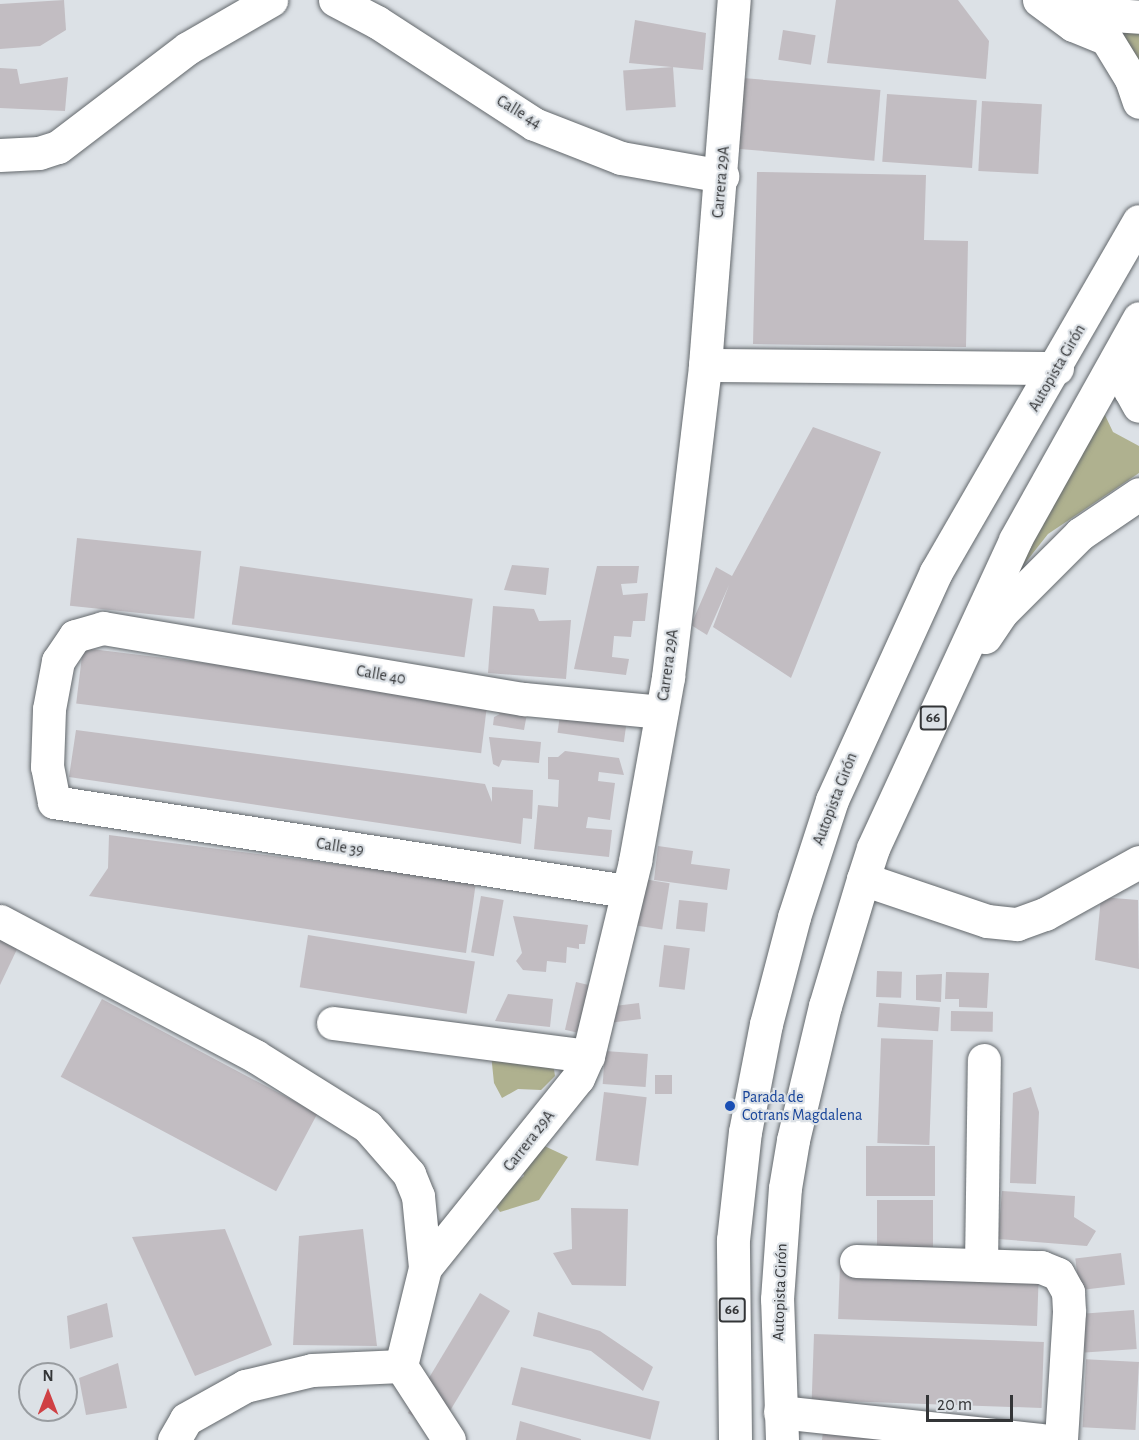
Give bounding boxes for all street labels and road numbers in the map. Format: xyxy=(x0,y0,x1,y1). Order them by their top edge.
street label: Calle 44 xyxy=(493,91,545,133)
street label: Carrera 29A xyxy=(708,145,734,219)
street label: Autopista Girón xyxy=(1024,321,1090,415)
street label: Carrera 29A xyxy=(653,628,683,702)
street label: Calle 40 xyxy=(355,661,407,689)
road number: 66 xyxy=(920,706,946,730)
street label: Autopista Girón xyxy=(809,750,861,848)
street label: Calle 39 xyxy=(315,834,365,860)
street label: Carrera 29A xyxy=(499,1107,559,1175)
street label: Autopista Girón xyxy=(769,1243,791,1341)
road number: 66 xyxy=(718,1298,746,1322)

